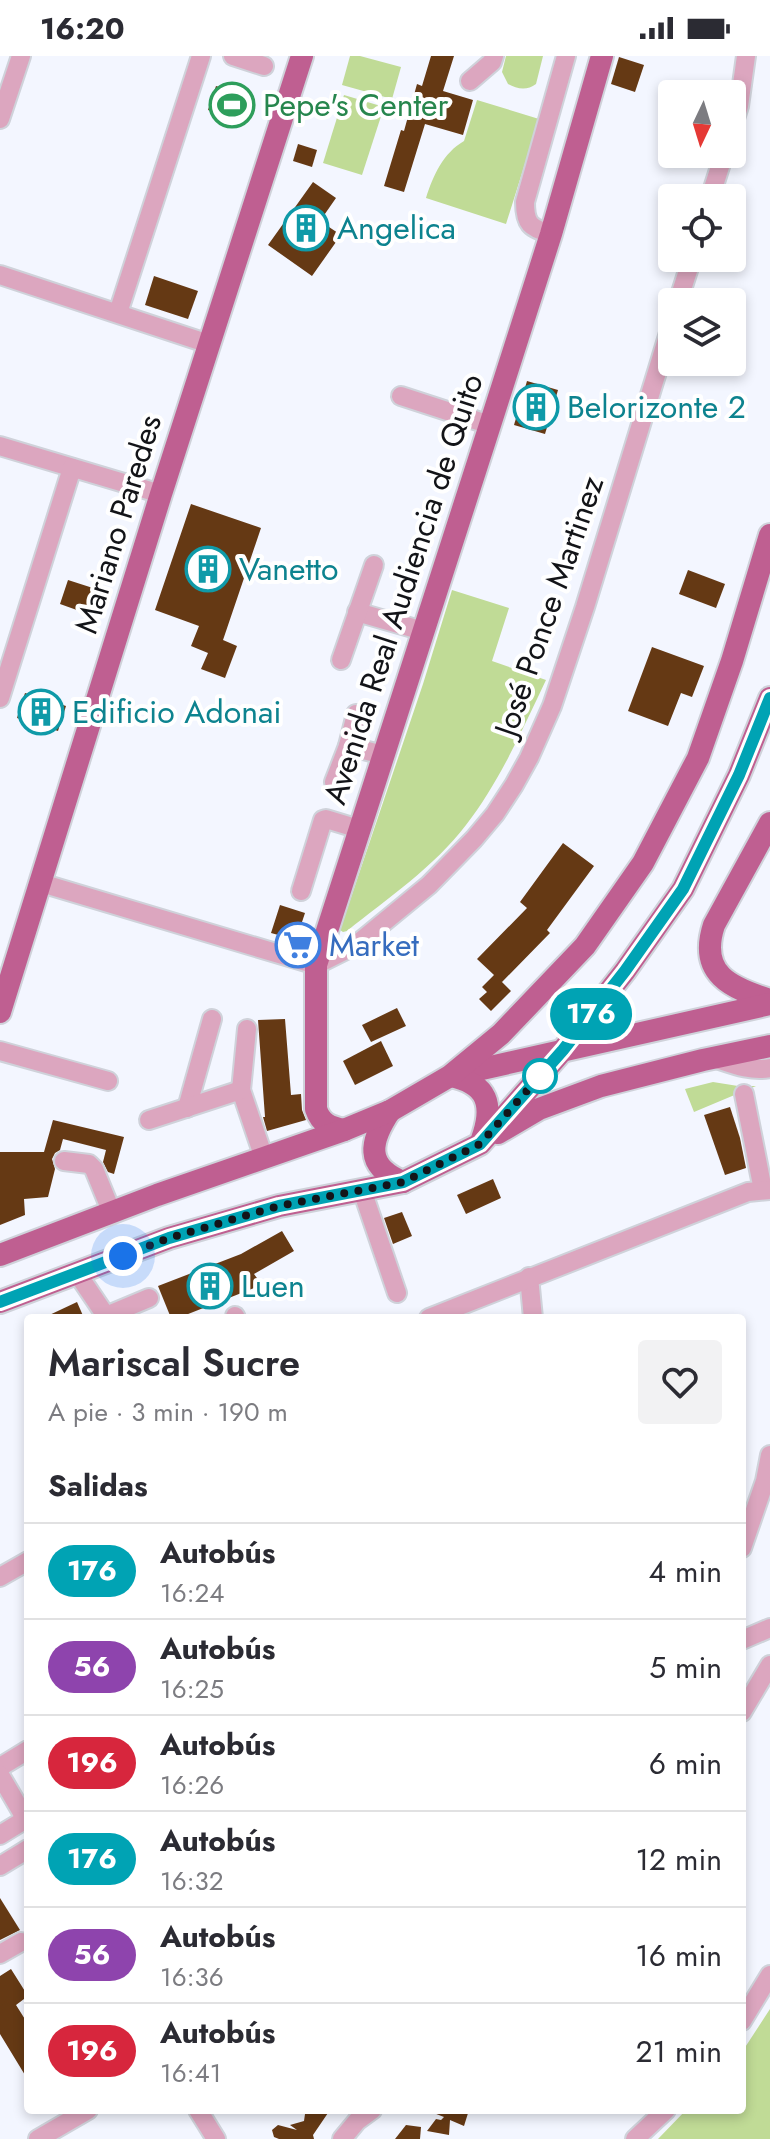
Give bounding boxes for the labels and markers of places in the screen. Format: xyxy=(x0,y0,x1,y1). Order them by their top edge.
sports icon: Pepe's Center xyxy=(208,81,256,129)
place label: Pepe's Center xyxy=(263,82,449,128)
building icon: Angelica xyxy=(282,204,330,252)
place label: Angelica xyxy=(337,205,456,251)
building icon: Belorizonte 2 xyxy=(512,383,560,431)
place label: Belorizonte 2 xyxy=(567,384,746,430)
building icon: Vanetto xyxy=(184,545,232,593)
place label: Vanetto xyxy=(239,546,338,592)
building icon: Edificio Adonai xyxy=(17,688,65,736)
place label: Edificio Adonai xyxy=(72,689,282,735)
supermarket icon: Market xyxy=(274,921,322,969)
place label: Market xyxy=(329,922,419,968)
unlabelled marker xyxy=(523,1059,557,1093)
building icon: Luen xyxy=(186,1262,234,1310)
place label: Luen xyxy=(241,1263,305,1309)

